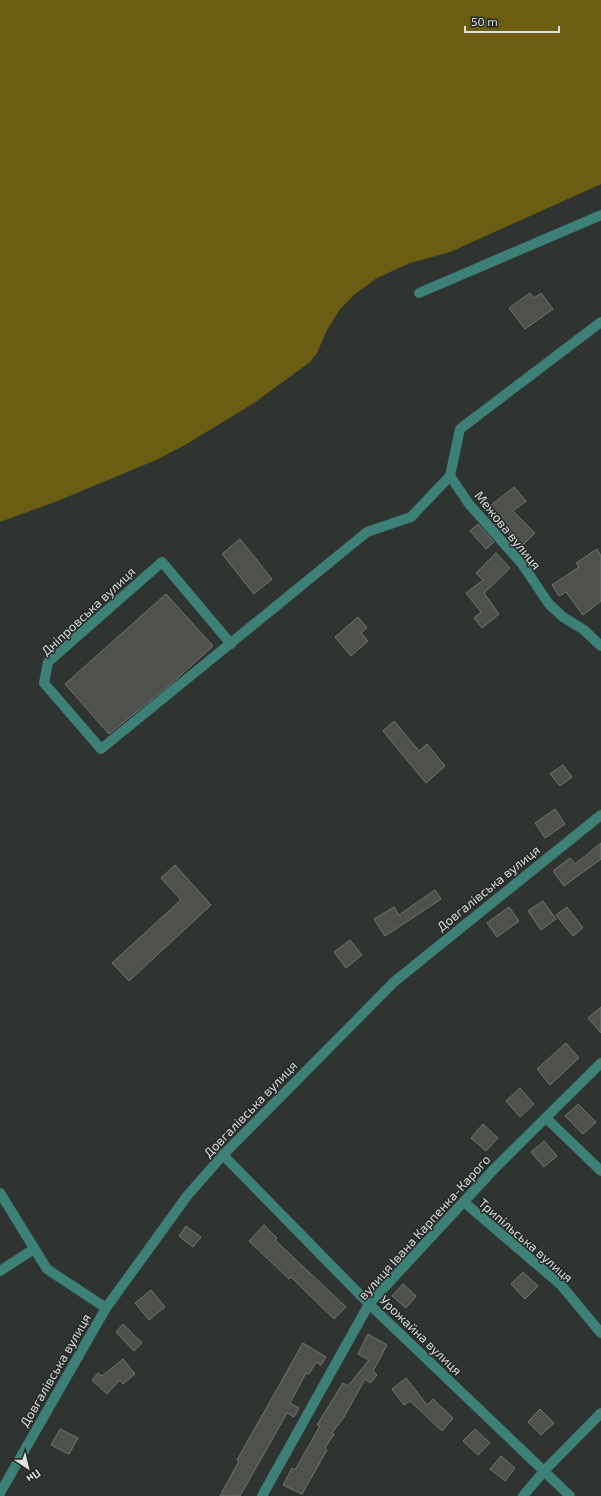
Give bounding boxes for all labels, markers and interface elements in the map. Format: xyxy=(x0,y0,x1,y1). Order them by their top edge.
scale bar xyxy=(465,8,559,34)
text: 50 m xyxy=(471,14,498,28)
street label: Межова вулиця xyxy=(471,487,545,573)
street label: Дніпровська вулиця xyxy=(38,563,138,659)
street label: Довгалівська вулиця xyxy=(433,841,543,935)
street label: Довгалівська вулиця xyxy=(200,1057,300,1161)
street label: вулиця Івана Карпенка-Карого xyxy=(355,1151,493,1303)
street label: Трипільська вулиця xyxy=(476,1195,576,1285)
street label: Урожайна вулиця xyxy=(377,1292,465,1378)
street label: Довгалівська вулиця xyxy=(16,1311,94,1429)
north arrow xyxy=(8,1448,48,1488)
text: Пн xyxy=(24,1467,44,1486)

